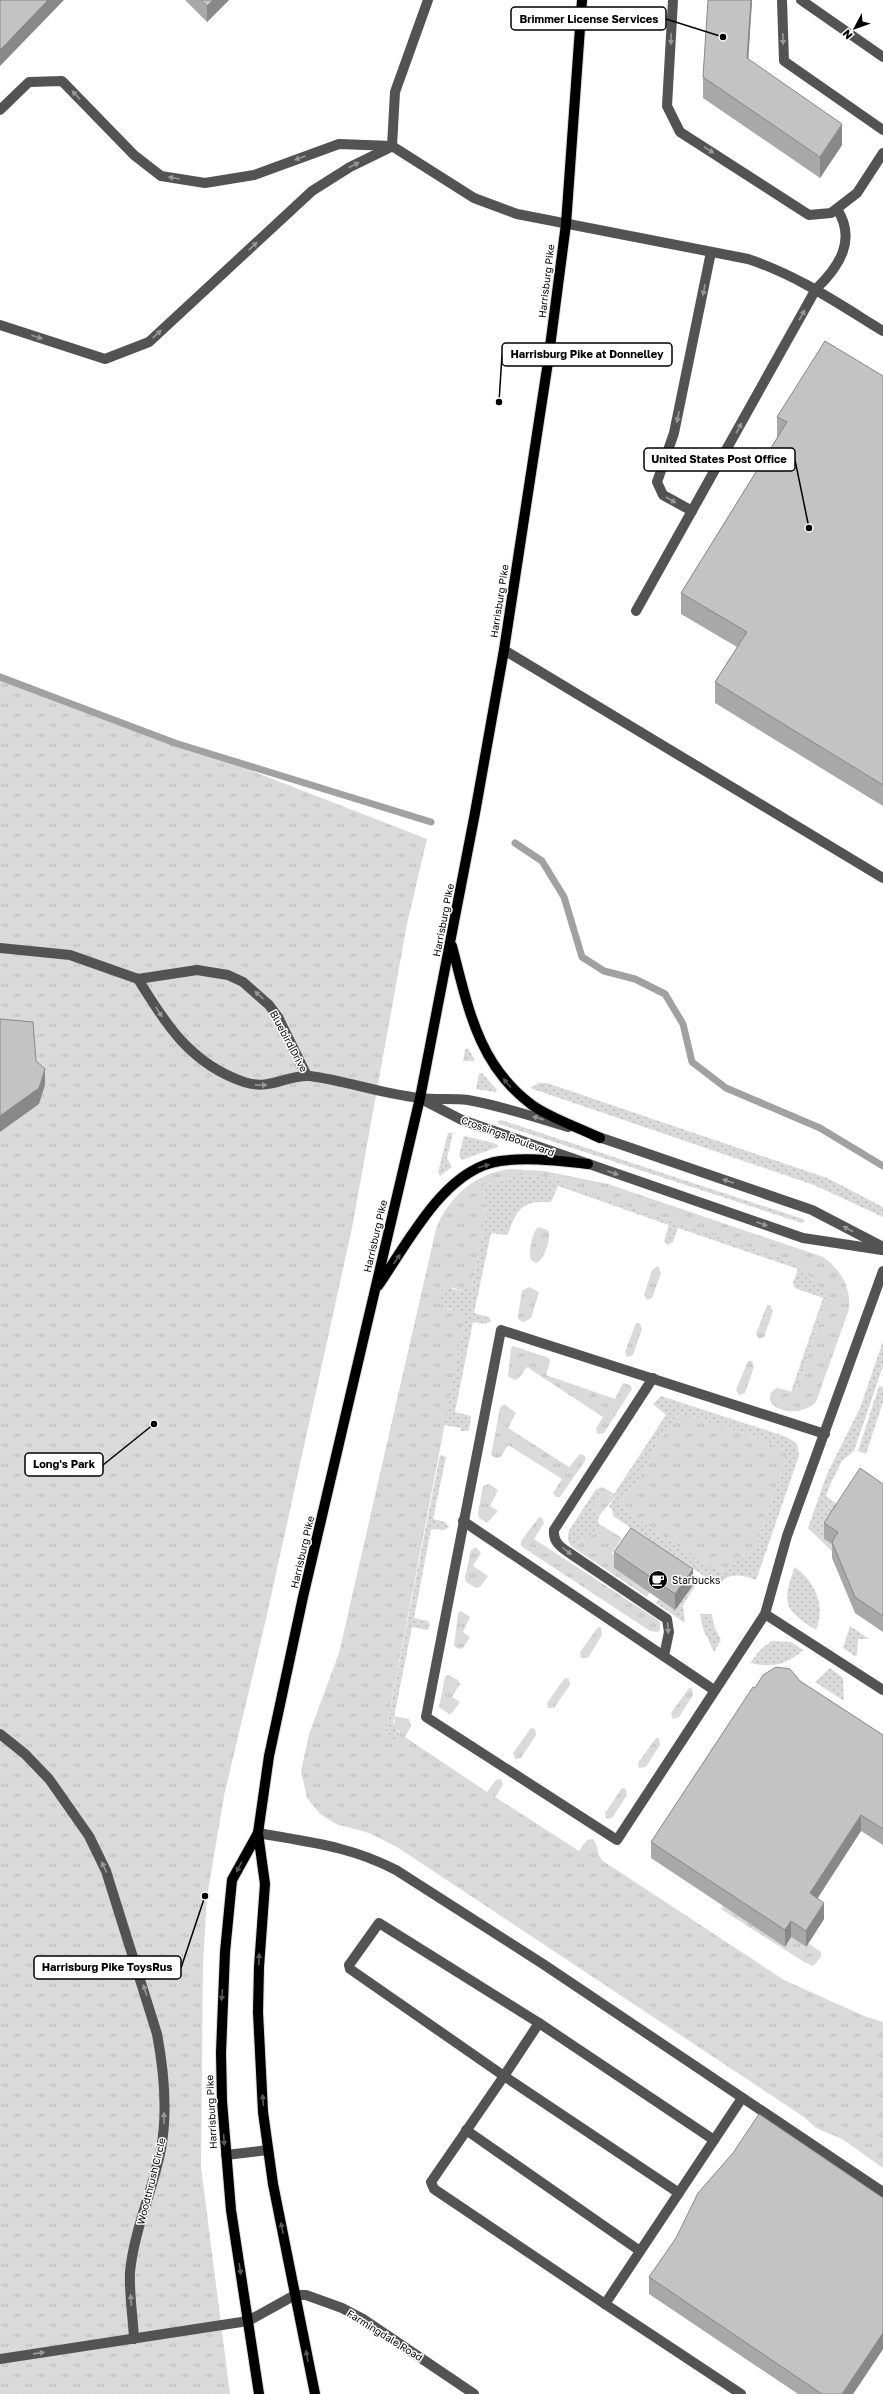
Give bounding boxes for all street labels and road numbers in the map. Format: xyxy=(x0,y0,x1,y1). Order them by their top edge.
street label: Harrisburg Pike xyxy=(536,243,556,319)
street label: Harrisburg Pike xyxy=(487,563,511,639)
street label: Harrisburg Pike xyxy=(430,882,456,958)
street label: Bluebird Drive xyxy=(268,1008,310,1074)
street label: Crossings Boulevard xyxy=(460,1114,556,1158)
street label: Harrisburg Pike xyxy=(361,1198,389,1273)
street label: Harrisburg Pike xyxy=(288,1514,316,1589)
street label: Harrisburg Pike xyxy=(203,2074,219,2149)
street label: Woodthrush Circle xyxy=(134,2136,168,2226)
street label: Farmingdale Road xyxy=(345,2307,425,2363)

